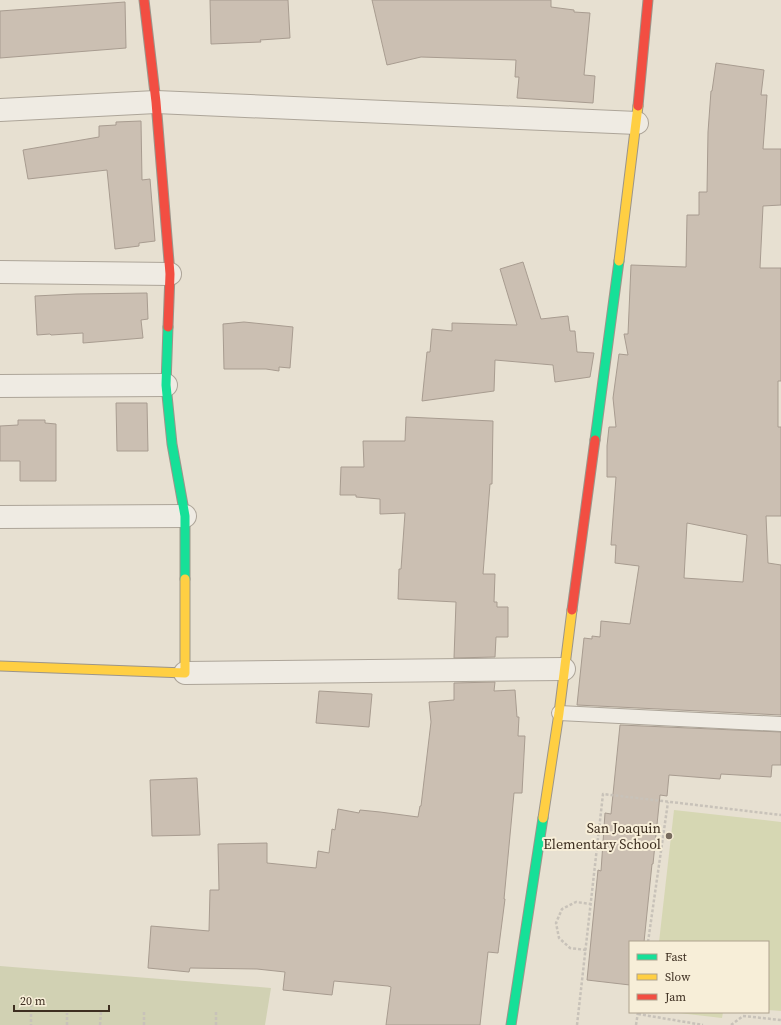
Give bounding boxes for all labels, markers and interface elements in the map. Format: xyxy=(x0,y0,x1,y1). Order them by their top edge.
place label: San Joaquin Elementary School xyxy=(543,818,662,854)
marker: San Joaquin Elementary School xyxy=(664,831,674,841)
legend xyxy=(629,941,769,1013)
text: Fast xyxy=(665,949,687,965)
text: Slow xyxy=(665,969,691,985)
scale bar xyxy=(14,987,109,1013)
text: Jam xyxy=(664,989,686,1005)
text: 20 m xyxy=(20,993,46,1009)

